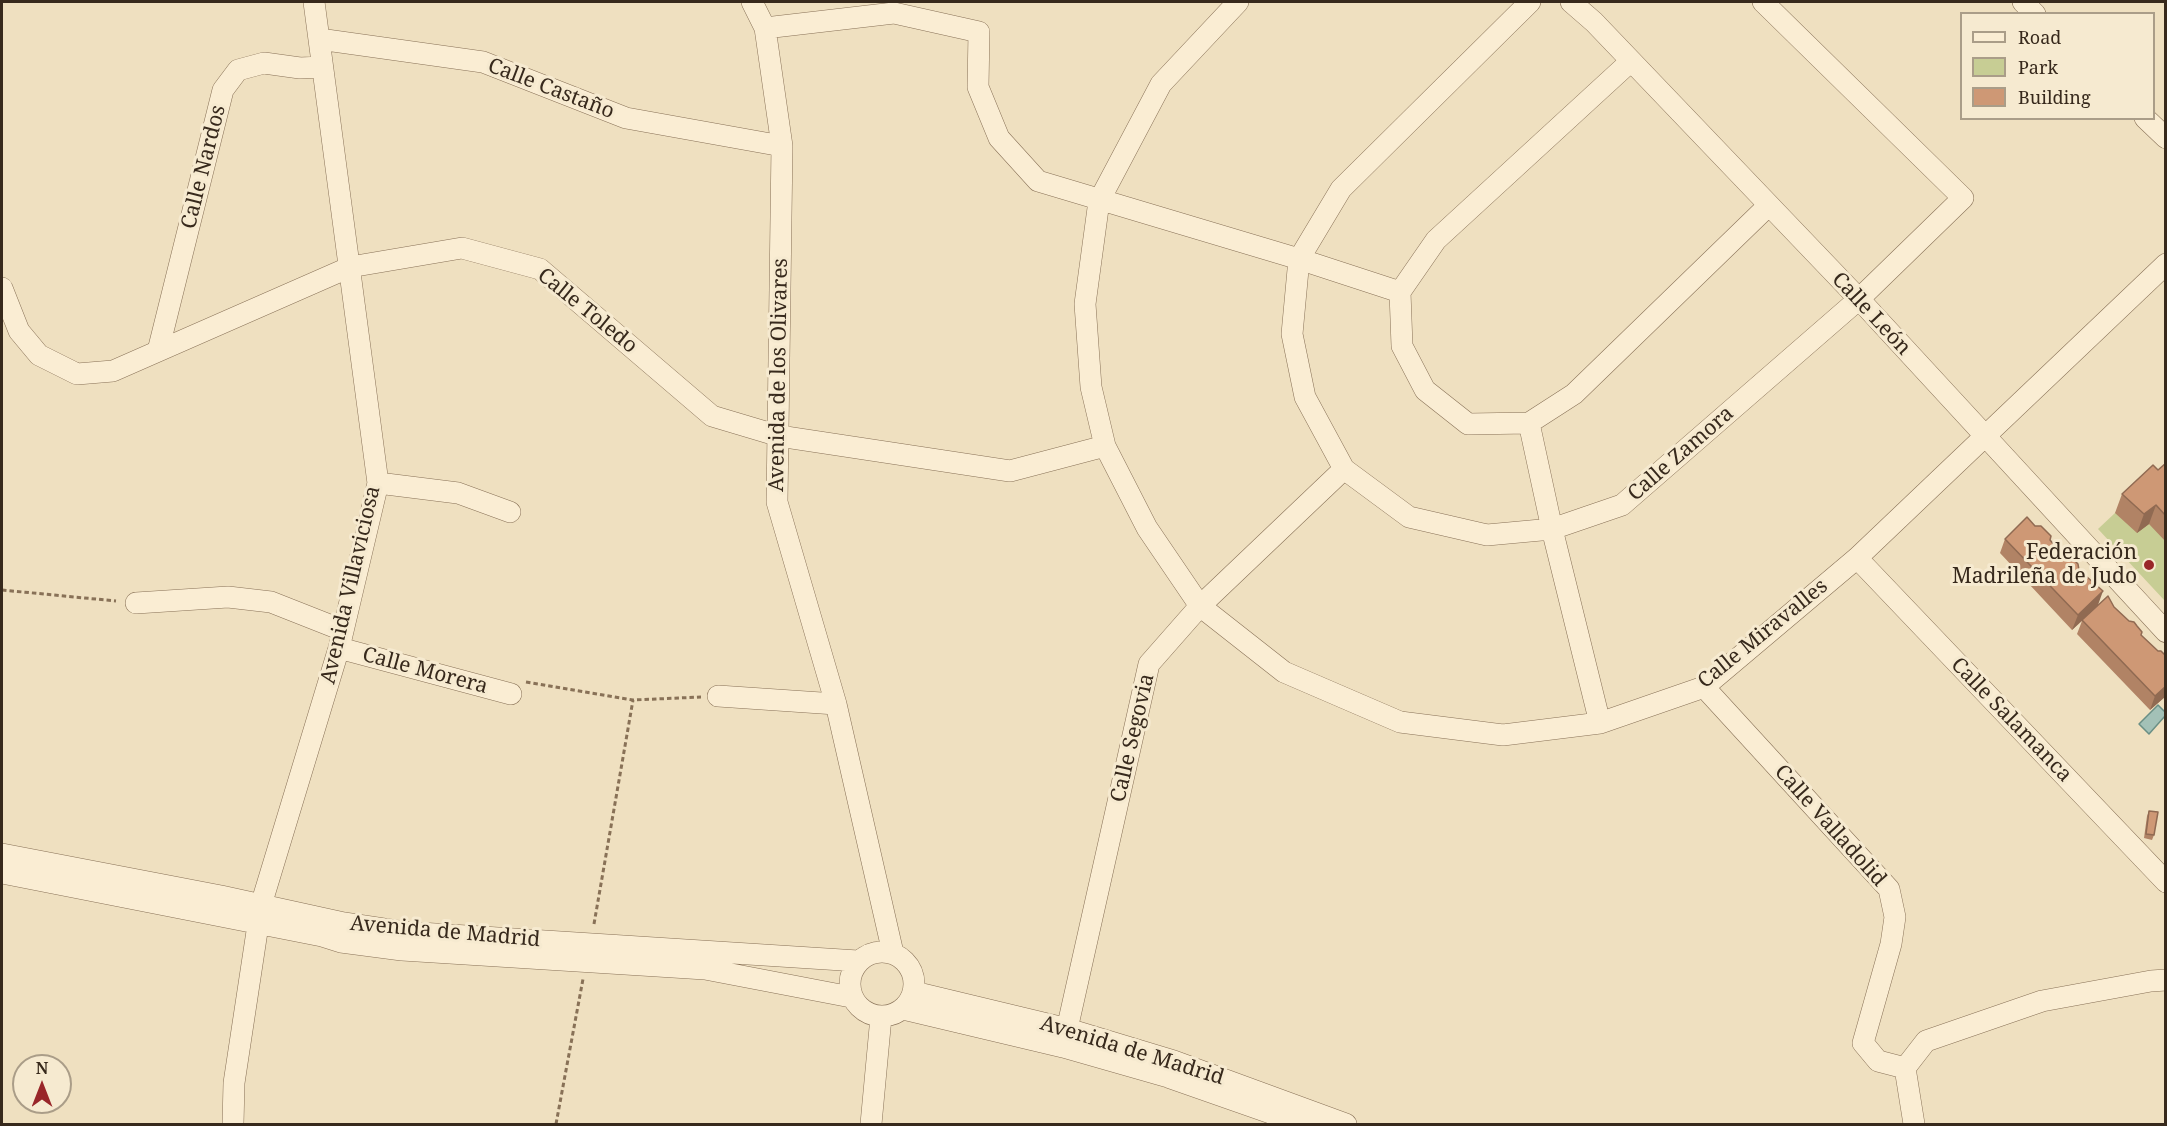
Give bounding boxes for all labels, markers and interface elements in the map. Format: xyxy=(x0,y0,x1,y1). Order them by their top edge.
legend xyxy=(1960,12,2155,120)
text: Road xyxy=(2018,25,2061,49)
street label: Calle Castaño xyxy=(484,53,618,125)
text: Park xyxy=(2018,55,2058,79)
text: Building xyxy=(2018,85,2091,109)
street label: Calle Nardos xyxy=(176,103,232,231)
street label: Avenida de los Olivares xyxy=(764,258,794,492)
street label: Calle Toledo xyxy=(532,263,642,359)
street label: Calle León xyxy=(1826,267,1916,361)
street label: Calle Zamora xyxy=(1623,401,1739,507)
street label: Avenida Villaviciosa xyxy=(316,484,386,686)
place label: Federación Madrileña de Judo xyxy=(1952,540,2137,590)
marker: Federación Madrileña de Judo xyxy=(2142,558,2156,572)
street label: Calle Miravalles xyxy=(1693,574,1833,694)
street label: Calle Morera xyxy=(360,642,490,700)
street label: Calle Salamanca xyxy=(1945,652,2077,788)
street label: Calle Segovia xyxy=(1106,671,1160,805)
street label: Calle Valladolid xyxy=(1769,760,1891,892)
street label: Avenida de Madrid xyxy=(349,911,541,953)
street label: Avenida de Madrid xyxy=(1037,1011,1227,1091)
north arrow xyxy=(12,1054,72,1114)
text: N xyxy=(36,1057,48,1079)

